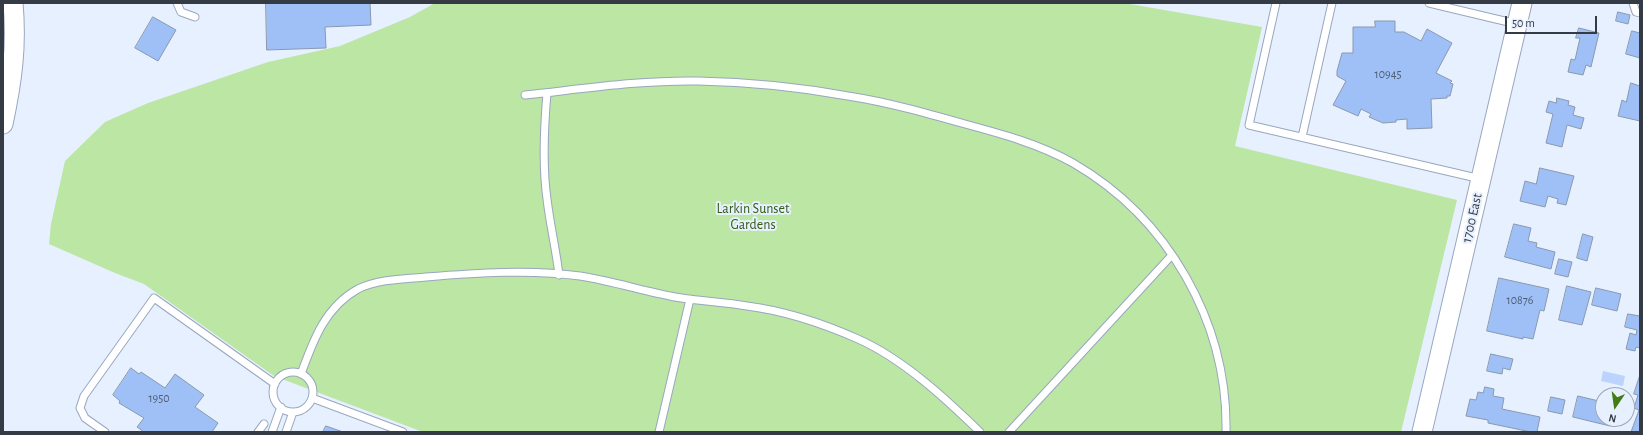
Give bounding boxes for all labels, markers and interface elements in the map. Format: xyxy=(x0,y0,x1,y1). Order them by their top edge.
scale bar xyxy=(1507,8,1599,34)
text: 50 m xyxy=(1512,17,1535,29)
house number: 10945 xyxy=(1375,67,1401,81)
street label: 1700 East xyxy=(1458,192,1486,244)
park label: Larkin Sunset Gardens xyxy=(717,201,789,234)
house number: 10876 xyxy=(1507,293,1533,307)
north arrow xyxy=(1595,387,1635,427)
house number: 1950 xyxy=(148,391,170,405)
text: N xyxy=(1607,412,1617,424)

